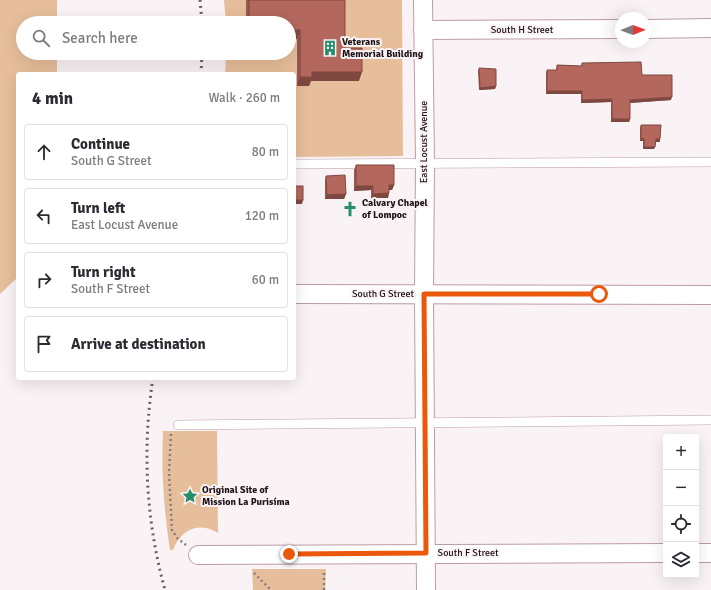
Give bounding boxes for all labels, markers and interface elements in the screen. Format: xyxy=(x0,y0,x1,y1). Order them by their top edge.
north arrow xyxy=(615,12,651,48)
search box xyxy=(16,16,296,60)
street label: South H Street xyxy=(491,24,554,36)
icon: search xyxy=(30,27,52,49)
text: Search here xyxy=(62,29,138,47)
place label: Veterans Memorial Building xyxy=(342,36,424,60)
building icon: Veterans Memorial Building xyxy=(321,39,339,57)
text: 4 min xyxy=(32,88,73,109)
text: Walk · 260 m xyxy=(209,90,280,106)
street label: East Locust Avenue xyxy=(418,101,430,183)
text: Continue xyxy=(71,135,130,153)
icon: ahead xyxy=(33,141,55,163)
text: 80 m xyxy=(252,144,279,160)
text: South G Street xyxy=(71,153,152,169)
place label: Calvary Chapel of Lompoc xyxy=(362,197,428,221)
text: Turn left xyxy=(71,199,125,217)
church icon: Calvary Chapel of Lompoc xyxy=(341,200,359,218)
icon: left xyxy=(33,205,55,227)
text: 120 m xyxy=(245,208,279,224)
text: East Locust Avenue xyxy=(71,217,178,233)
text: Turn right xyxy=(71,263,136,281)
icon: right xyxy=(33,269,55,291)
text: 60 m xyxy=(252,272,279,288)
text: South F Street xyxy=(71,281,150,297)
route start xyxy=(590,285,608,303)
street label: South G Street xyxy=(352,288,415,300)
icon: arrive xyxy=(33,333,55,355)
text: Arrive at destination xyxy=(71,335,206,353)
map controls xyxy=(663,434,699,578)
button: + xyxy=(663,434,699,470)
button: − xyxy=(663,470,699,506)
place label: Original Site of Mission La Purisíma xyxy=(202,484,290,508)
place icon: Original Site of Mission La Purisíma xyxy=(181,487,199,505)
button: locate xyxy=(663,506,699,542)
button: layers xyxy=(663,542,699,578)
route end xyxy=(280,545,298,563)
street label: South F Street xyxy=(438,547,499,559)

